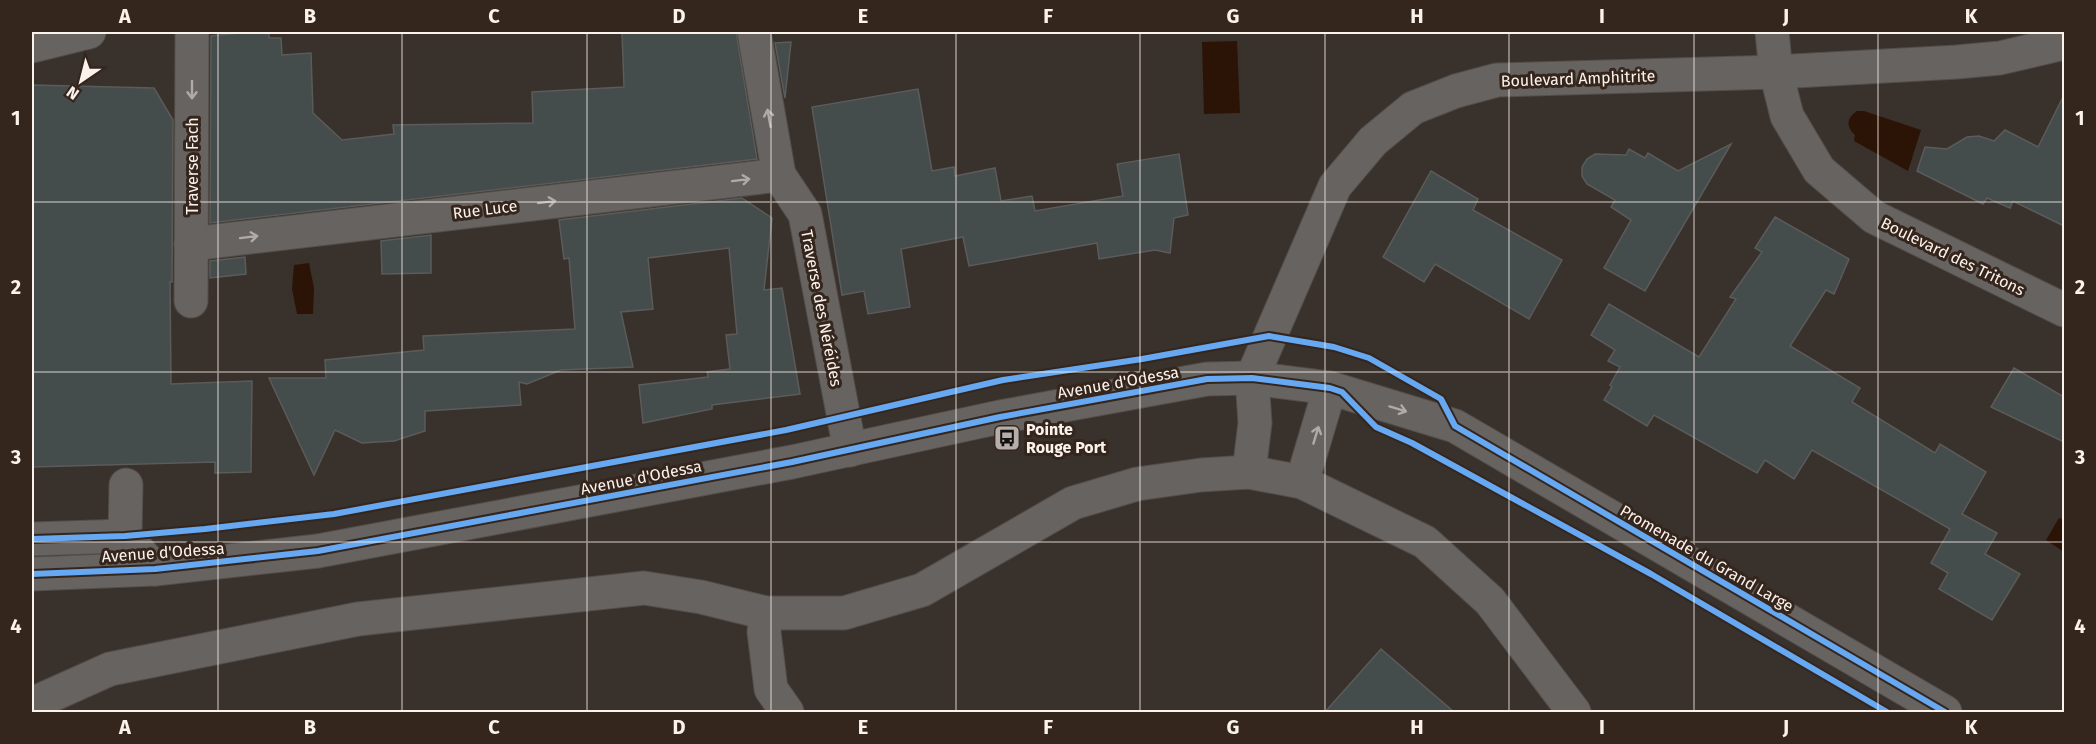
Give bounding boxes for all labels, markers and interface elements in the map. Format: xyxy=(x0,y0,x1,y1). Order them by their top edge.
text: A xyxy=(118,4,132,28)
text: B xyxy=(304,4,316,28)
text: C xyxy=(488,4,500,28)
text: D xyxy=(672,4,686,28)
text: E xyxy=(858,4,868,28)
text: F xyxy=(1043,4,1053,28)
text: G xyxy=(1227,4,1239,28)
text: H xyxy=(1410,4,1424,28)
text: I xyxy=(1599,4,1605,28)
text: J xyxy=(1782,4,1789,28)
text: K xyxy=(1965,4,1978,28)
north arrow xyxy=(51,51,111,111)
street label: Boulevard Amphitrite xyxy=(1500,66,1656,91)
one-way arrow xyxy=(186,79,198,99)
text: N xyxy=(63,82,82,104)
text: 1 xyxy=(11,106,21,130)
text: 1 xyxy=(2075,106,2085,130)
one-way arrow xyxy=(763,108,774,128)
street label: Traverse Fach xyxy=(183,117,202,215)
one-way arrow xyxy=(731,174,750,185)
street label: Rue Luce xyxy=(452,196,518,223)
one-way arrow xyxy=(537,196,557,207)
street label: Boulevard des Tritons xyxy=(1878,213,2028,300)
street label: Traverse des Néréides xyxy=(797,228,846,388)
one-way arrow xyxy=(239,231,259,242)
text: 2 xyxy=(11,275,21,299)
text: 2 xyxy=(2075,275,2085,299)
street label: Avenue d'Odessa xyxy=(1056,362,1180,403)
one-way arrow xyxy=(1388,404,1407,415)
place label: Pointe Rouge Port xyxy=(1026,420,1107,457)
bus stop icon: Pointe Rouge Port xyxy=(992,423,1022,453)
one-way arrow xyxy=(1311,426,1322,445)
text: 3 xyxy=(10,445,21,469)
text: 3 xyxy=(2074,445,2085,469)
street label: Avenue d'Odessa xyxy=(579,456,703,499)
street label: Promenade du Grand Large xyxy=(1617,501,1797,616)
street label: Avenue d'Odessa xyxy=(101,539,225,566)
text: 4 xyxy=(10,614,22,638)
text: 4 xyxy=(2074,614,2086,638)
text: A xyxy=(118,715,132,739)
text: B xyxy=(304,715,316,739)
text: C xyxy=(488,715,500,739)
text: D xyxy=(672,715,686,739)
text: E xyxy=(858,715,868,739)
text: F xyxy=(1043,715,1053,739)
text: G xyxy=(1227,715,1239,739)
text: H xyxy=(1410,715,1424,739)
text: I xyxy=(1599,715,1605,739)
text: J xyxy=(1782,715,1789,739)
text: K xyxy=(1965,715,1978,739)

